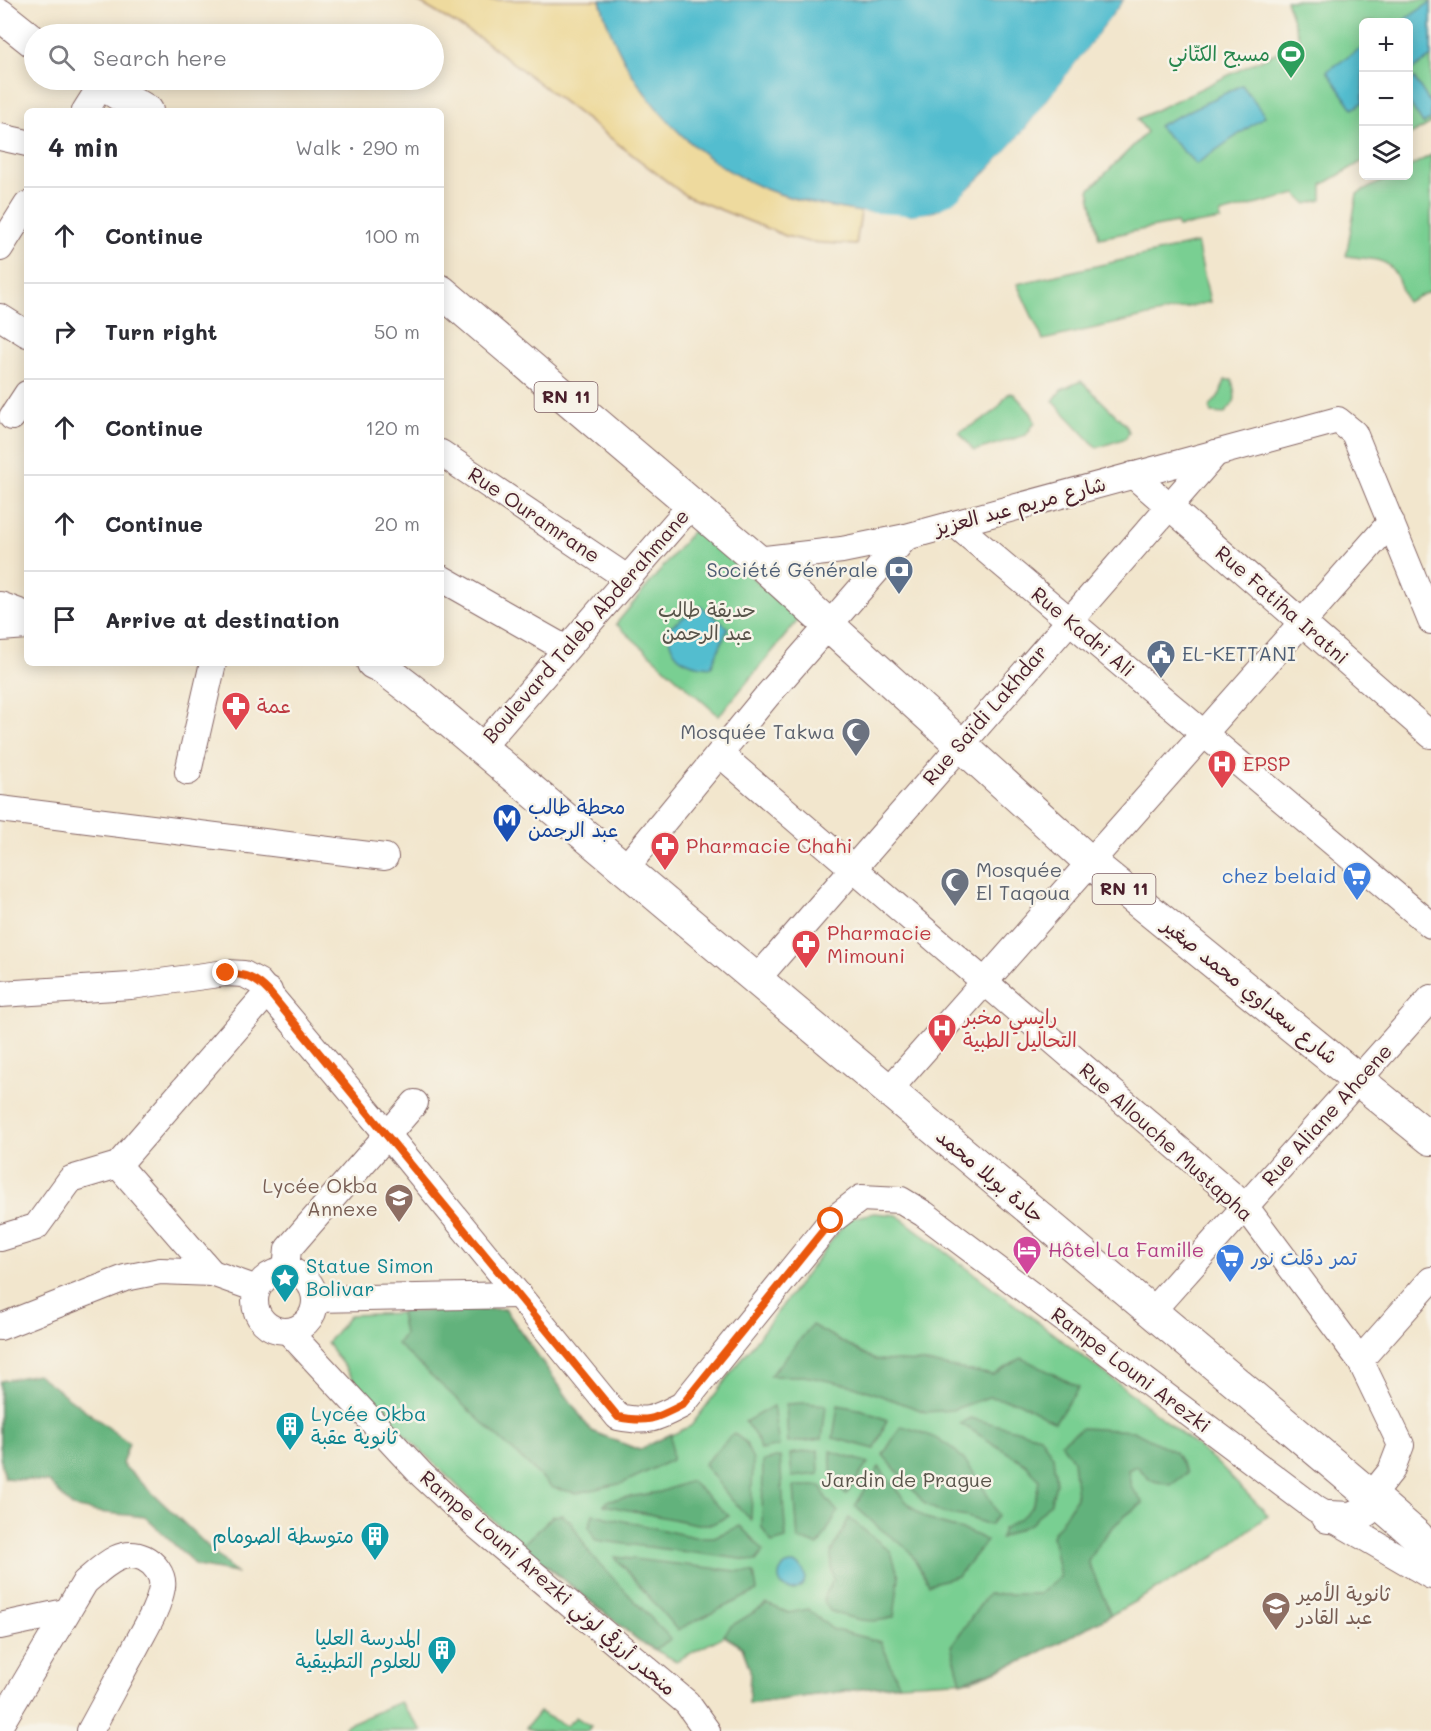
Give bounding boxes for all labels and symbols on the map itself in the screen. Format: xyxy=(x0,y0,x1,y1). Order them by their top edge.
sports icon: مسبح الكتّاني xyxy=(1275,38,1307,80)
place label: مسبح الكتّاني xyxy=(1168,40,1270,72)
road number: RN 11 xyxy=(534,382,598,412)
street label: Rue Ouramrane xyxy=(464,460,606,568)
street label: شارع مريم عبد العزيز xyxy=(929,470,1109,544)
street label: Boulevard Taleb Abderahmane xyxy=(476,503,694,748)
street label: Rue Fatiha Iratni xyxy=(1211,539,1355,669)
bank icon: Société Générale xyxy=(883,554,915,596)
place label: Société Générale xyxy=(706,556,878,582)
street label: Rue Kadri Ali xyxy=(1026,580,1141,682)
park label: حديقة طالب عبد الرحمن xyxy=(658,596,756,645)
public building icon: EL-KETTANI xyxy=(1145,638,1177,680)
street label: Rue Saïdi Lakhdar xyxy=(916,639,1052,790)
place label: EL-KETTANI xyxy=(1182,640,1296,666)
pharmacy icon: عمة xyxy=(220,690,252,732)
place label: عمة xyxy=(257,692,291,718)
mosque icon: Mosquée Takwa xyxy=(840,716,872,758)
place label: Mosquée Takwa xyxy=(680,718,835,744)
hospital icon: EPSP xyxy=(1206,748,1238,790)
place label: EPSP xyxy=(1243,750,1290,776)
place label: محطة طالب عبد الرحمن xyxy=(528,793,625,842)
metro station icon: محطة طالب عبد الرحمن xyxy=(491,802,523,844)
pharmacy icon: Pharmacie Chahi xyxy=(649,830,681,872)
place label: Pharmacie Chahi xyxy=(686,832,852,858)
place label: Mosquée El Taqoua xyxy=(976,856,1071,905)
supermarket icon: chez belaid xyxy=(1341,860,1373,902)
place label: chez belaid xyxy=(1222,862,1336,888)
mosque icon: Mosquée El Taqoua xyxy=(939,866,971,908)
road number: RN 11 xyxy=(1092,874,1156,904)
street label: شارع سعداوي محمد صغير xyxy=(1154,910,1344,1071)
place label: Pharmacie Mimouni xyxy=(827,919,932,968)
pharmacy icon: Pharmacie Mimouni xyxy=(790,928,822,970)
route end xyxy=(212,959,238,985)
place label: رايسي مخبر التحاليل الطبية xyxy=(961,1003,1077,1052)
hospital icon: رايسي مخبر التحاليل الطبية xyxy=(926,1012,958,1054)
street label: Rue Aliane Ahcene xyxy=(1256,1038,1397,1191)
street label: Rue Allouche Mustapha xyxy=(1074,1056,1259,1226)
street label: جادة بوبلا محمد xyxy=(931,1122,1050,1228)
place label: Lycée Okba Annexe xyxy=(262,1172,378,1221)
school or university icon: Lycée Okba Annexe xyxy=(383,1182,415,1224)
route start xyxy=(817,1207,843,1233)
hotel icon: Hôtel La Famille xyxy=(1011,1234,1043,1276)
place label: Hôtel La Famille xyxy=(1048,1236,1204,1262)
supermarket icon: تمر دقلت نور xyxy=(1214,1242,1246,1284)
place label: تمر دقلت نور xyxy=(1250,1244,1357,1270)
place label: Statue Simon Bolivar xyxy=(306,1252,433,1301)
place icon: Statue Simon Bolivar xyxy=(269,1262,301,1304)
street label: Rampe Louni Arezki xyxy=(1047,1301,1217,1438)
place label: Lycée Okba ثانوية عقبة xyxy=(311,1400,427,1449)
building icon: Lycée Okba ثانوية عقبة xyxy=(274,1410,306,1452)
street label: Rampe Louni Arezki منحدر أرزقي لوني xyxy=(411,1464,682,1705)
park label: Jardin de Prague xyxy=(822,1466,992,1492)
building icon: متوسطة الصومام xyxy=(359,1520,391,1562)
place label: متوسطة الصومام xyxy=(212,1522,354,1551)
place label: ثانوية الأمير عبد القادر xyxy=(1295,1580,1391,1629)
school or university icon: ثانوية الأمير عبد القادر xyxy=(1260,1590,1292,1632)
place label: المدرسة العليا للعلوم التطبيقية xyxy=(296,1624,421,1677)
building icon: المدرسة العليا للعلوم التطبيقية xyxy=(426,1634,458,1676)

